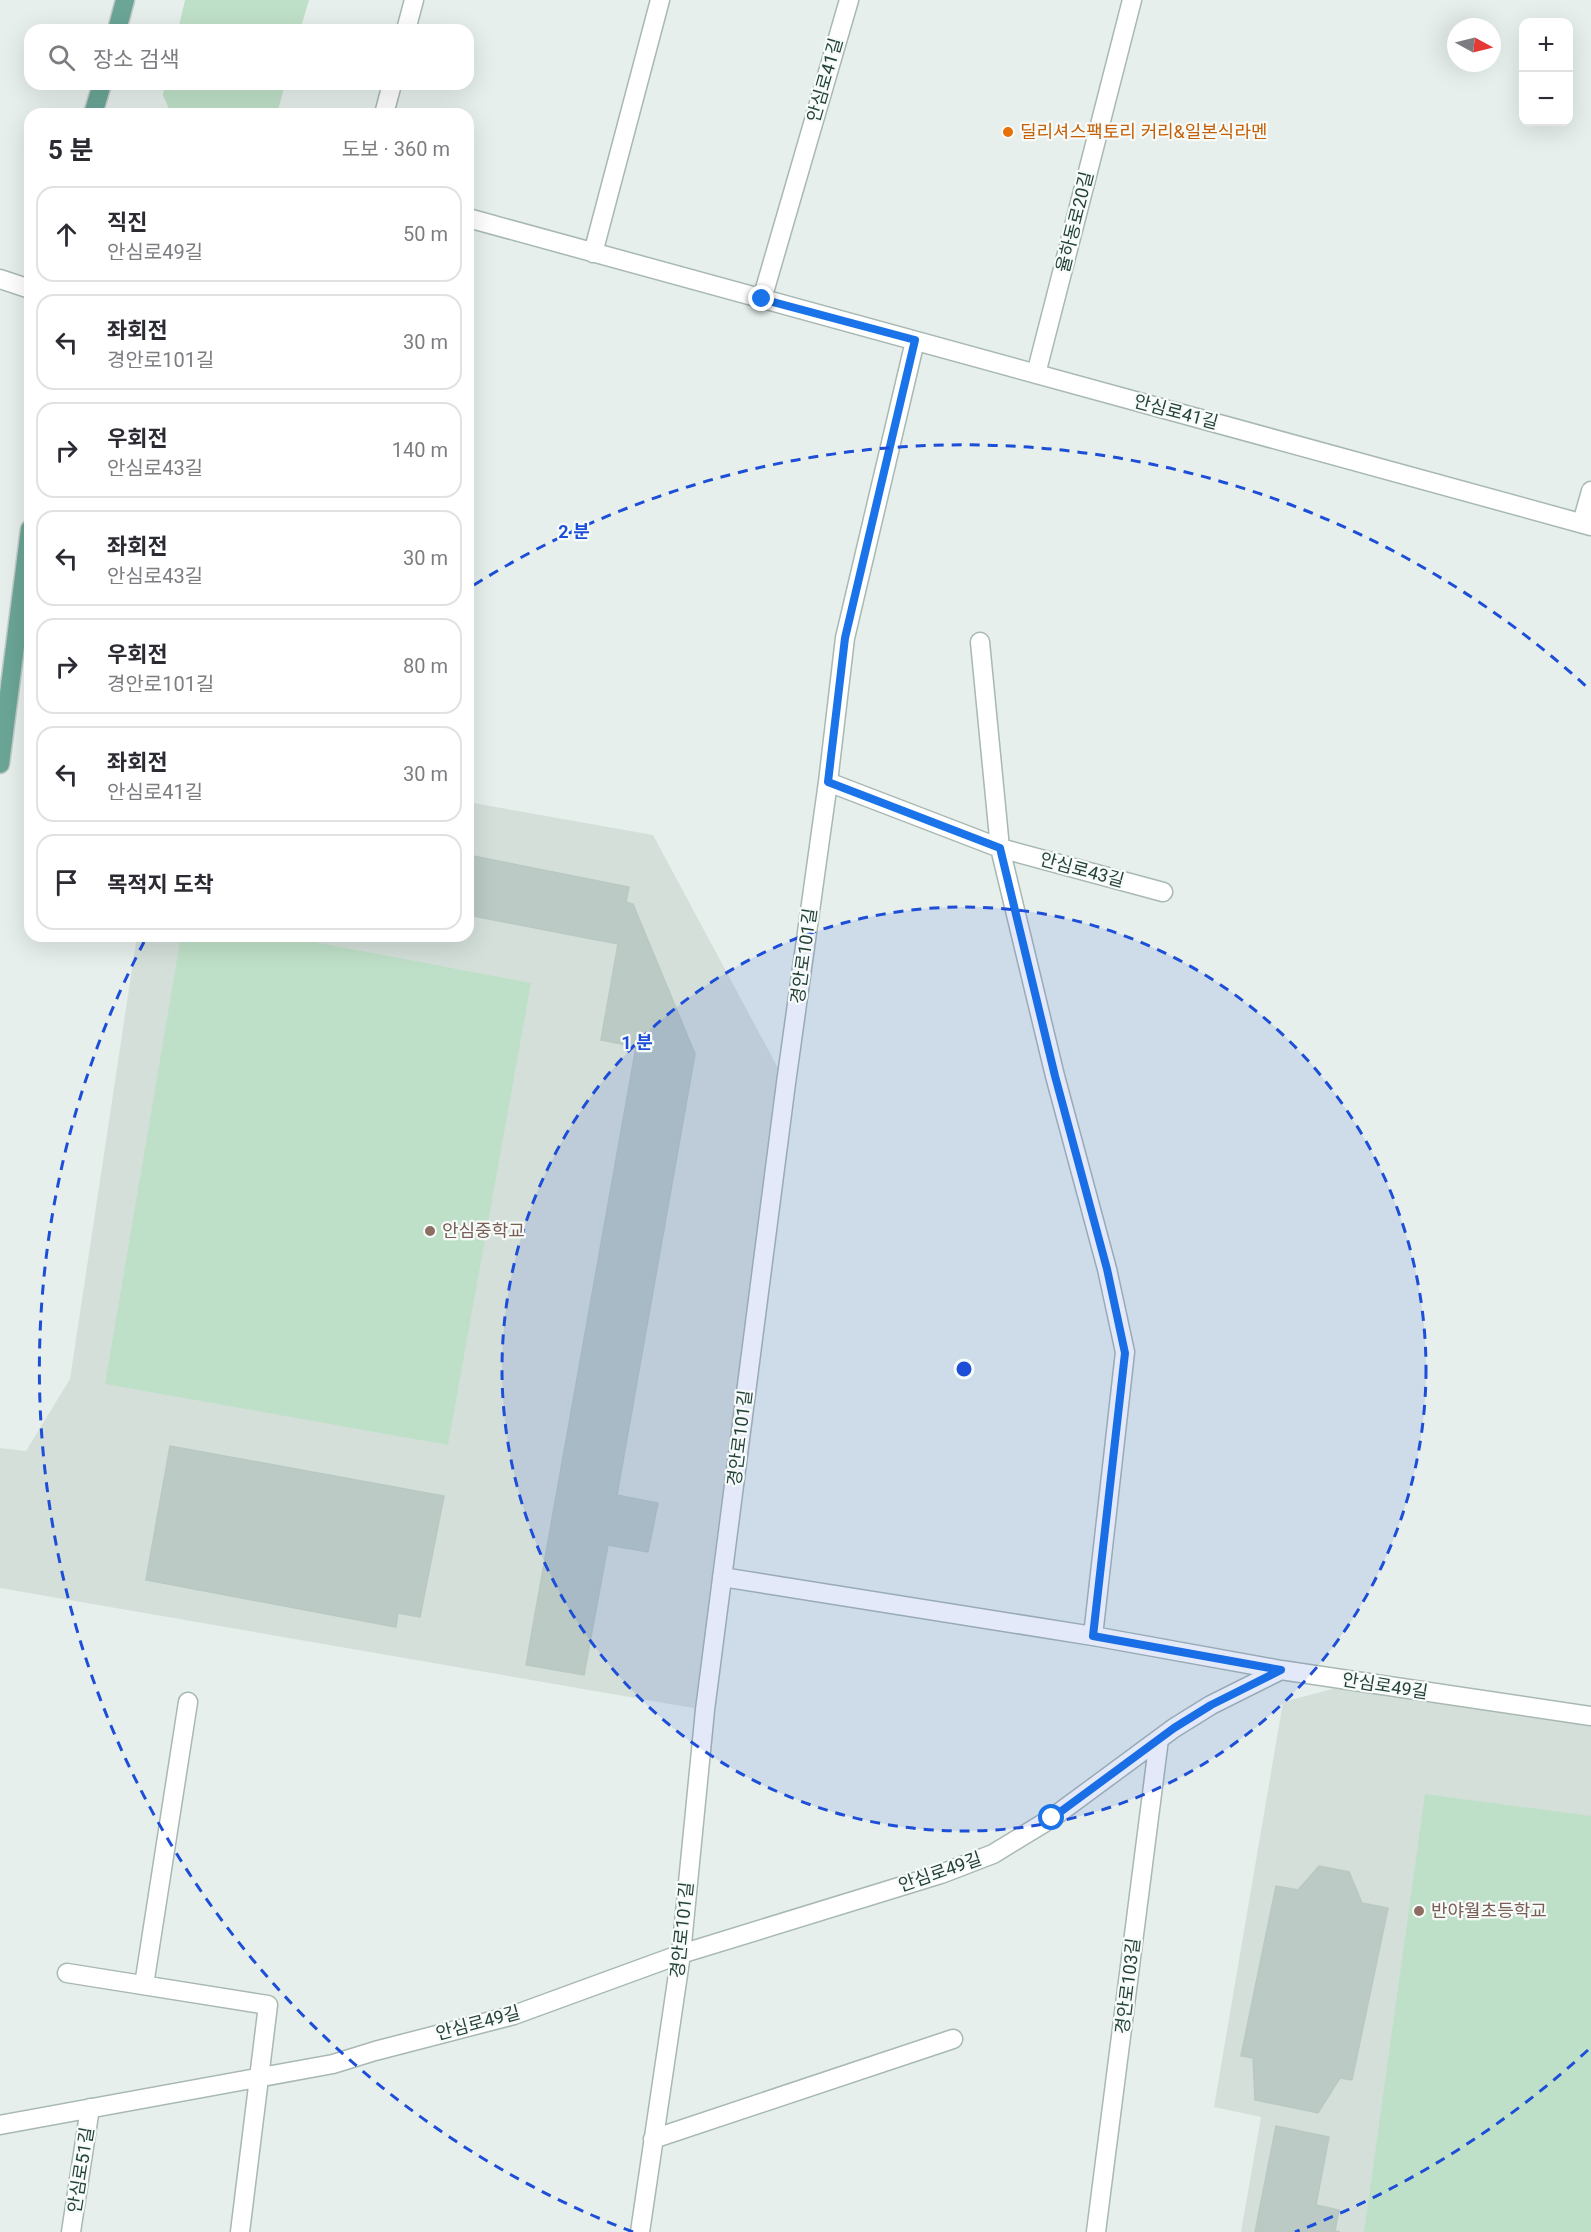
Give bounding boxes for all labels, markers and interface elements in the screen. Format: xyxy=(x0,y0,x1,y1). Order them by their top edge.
north arrow xyxy=(1447,18,1501,72)
map controls xyxy=(1519,18,1573,126)
button: + xyxy=(1519,18,1573,72)
search box xyxy=(24,24,474,90)
street label: 안심로41길 xyxy=(803,35,847,124)
icon: search xyxy=(45,41,78,74)
text: 장소 검색 xyxy=(93,47,179,72)
button: − xyxy=(1519,72,1573,126)
place label: 딜리셔스팩토리 커리&일본식라멘 xyxy=(1020,121,1268,142)
marker: 딜리셔스팩토리 커리&일본식라멘 xyxy=(1001,125,1015,139)
text: 5 분 xyxy=(48,135,93,165)
text: 도보 · 360 m xyxy=(342,137,450,161)
street label: 율하동로20길 xyxy=(1052,169,1097,274)
text: 직진 xyxy=(107,210,147,235)
icon: ahead xyxy=(50,218,83,251)
text: 50 m xyxy=(403,222,448,246)
text: 안심로49길 xyxy=(107,240,203,264)
route end xyxy=(748,285,774,311)
text: 좌회전 xyxy=(107,318,168,343)
icon: left xyxy=(50,326,83,359)
text: 30 m xyxy=(403,330,448,354)
text: 경안로101길 xyxy=(107,348,214,372)
street label: 안심로41길 xyxy=(1132,390,1221,433)
text: 우회전 xyxy=(107,426,168,451)
icon: right xyxy=(50,434,83,467)
text: 140 m xyxy=(392,438,448,462)
text: 안심로43길 xyxy=(107,456,203,480)
text: 2 분 xyxy=(558,521,590,542)
text: 좌회전 xyxy=(107,534,168,559)
icon: left xyxy=(50,542,83,575)
text: 30 m xyxy=(403,546,448,570)
text: 안심로43길 xyxy=(107,564,203,588)
text: 우회전 xyxy=(107,642,168,667)
icon: right xyxy=(50,650,83,683)
text: 80 m xyxy=(403,654,448,678)
text: 경안로101길 xyxy=(107,672,214,696)
text: 좌회전 xyxy=(107,750,168,775)
icon: left xyxy=(50,758,83,791)
text: 30 m xyxy=(403,762,448,786)
text: 안심로41길 xyxy=(107,780,203,804)
street label: 안심로43길 xyxy=(1038,848,1127,891)
icon: arrive xyxy=(50,866,83,899)
text: 목적지 도착 xyxy=(107,872,214,897)
street label: 경안로101길 xyxy=(786,907,821,1005)
text: 1 분 xyxy=(621,1032,653,1053)
place label: 안심중학교 xyxy=(442,1220,525,1241)
marker: 안심중학교 xyxy=(423,1224,437,1238)
centre of rings xyxy=(954,1359,974,1379)
street label: 경안로101길 xyxy=(723,1389,756,1487)
street label: 안심로49길 xyxy=(1341,1668,1429,1703)
route start xyxy=(1038,1804,1064,1830)
street label: 안심로49길 xyxy=(896,1848,984,1896)
street label: 경안로101길 xyxy=(666,1881,697,1979)
place label: 반야월초등학교 xyxy=(1431,1900,1547,1921)
marker: 반야월초등학교 xyxy=(1412,1904,1426,1918)
street label: 경안로103길 xyxy=(1111,1937,1144,2035)
street label: 안심로49길 xyxy=(433,2001,522,2044)
street label: 안심로51길 xyxy=(63,2126,98,2214)

